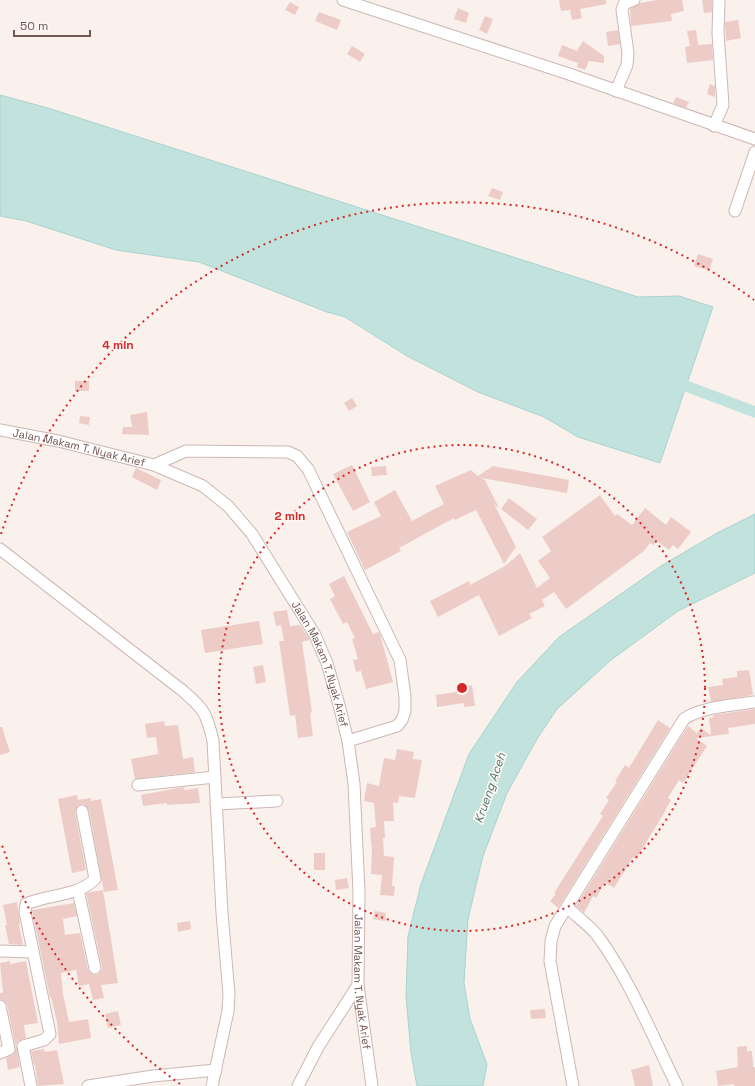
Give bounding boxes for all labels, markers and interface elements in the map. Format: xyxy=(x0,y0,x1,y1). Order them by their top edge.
scale bar xyxy=(14,12,90,38)
text: 50 m xyxy=(20,18,48,34)
text: 4 min xyxy=(102,337,134,353)
street label: Jalan Makam T. Nyak Arief xyxy=(12,426,147,470)
text: 2 min xyxy=(274,508,306,524)
street label: Jalan Makam T. Nyak Arief xyxy=(288,598,351,729)
centre of rings xyxy=(455,681,469,695)
water label: Krueng Aceh xyxy=(470,750,510,825)
street label: Jalan Makam T. Nyak Arief xyxy=(351,914,374,1050)

